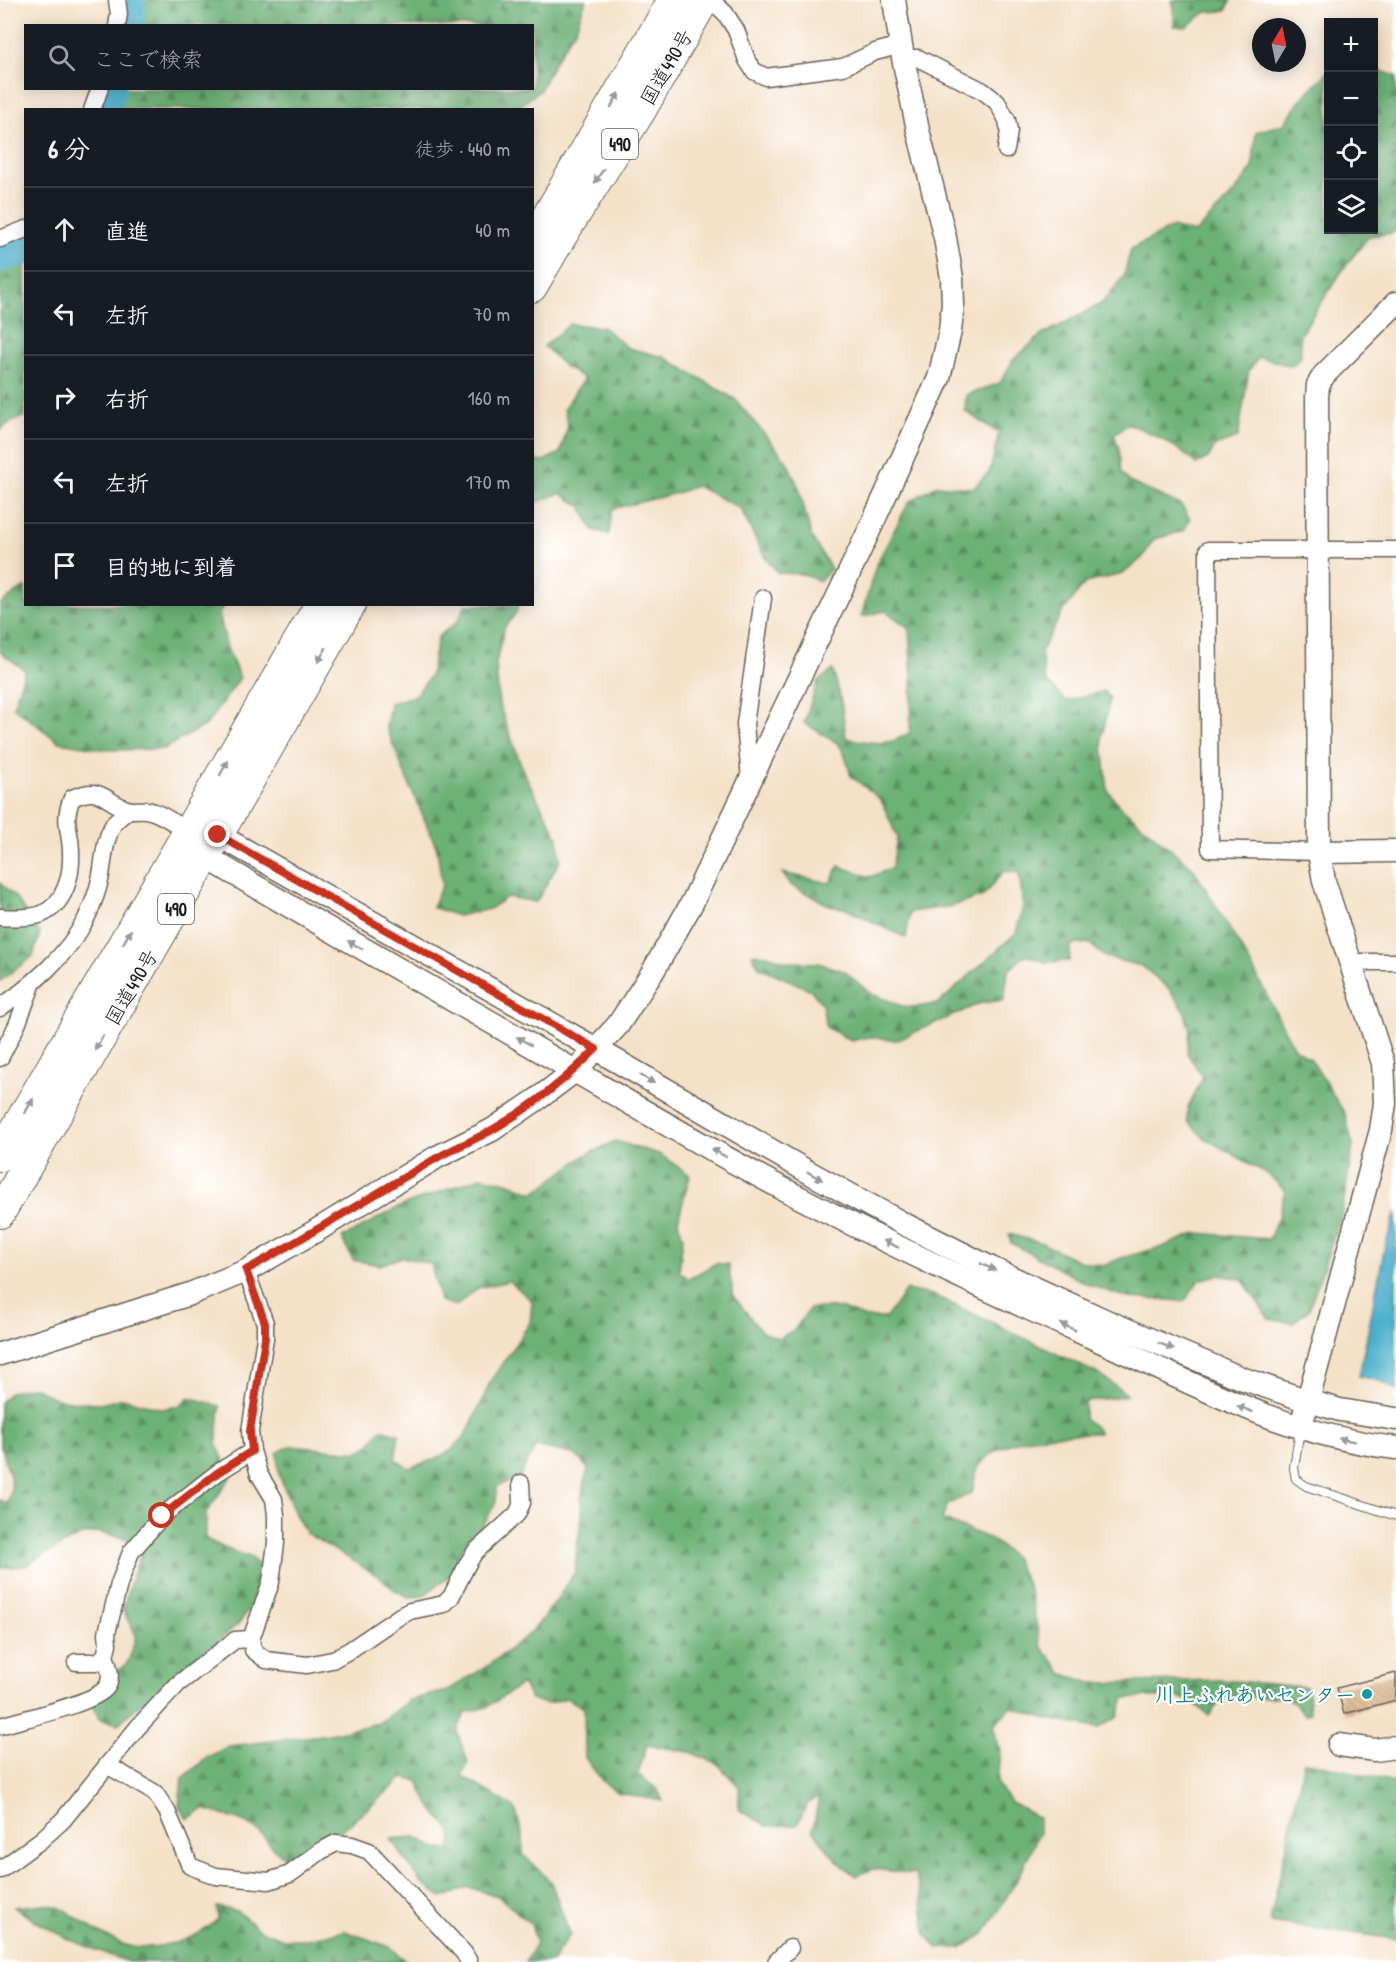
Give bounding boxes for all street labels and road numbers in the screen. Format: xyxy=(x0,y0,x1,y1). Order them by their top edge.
street label: 国道490号 xyxy=(633,24,699,110)
road number: 490 xyxy=(602,129,638,159)
road number: 490 xyxy=(158,894,194,924)
street label: 国道490号 xyxy=(98,944,164,1030)

